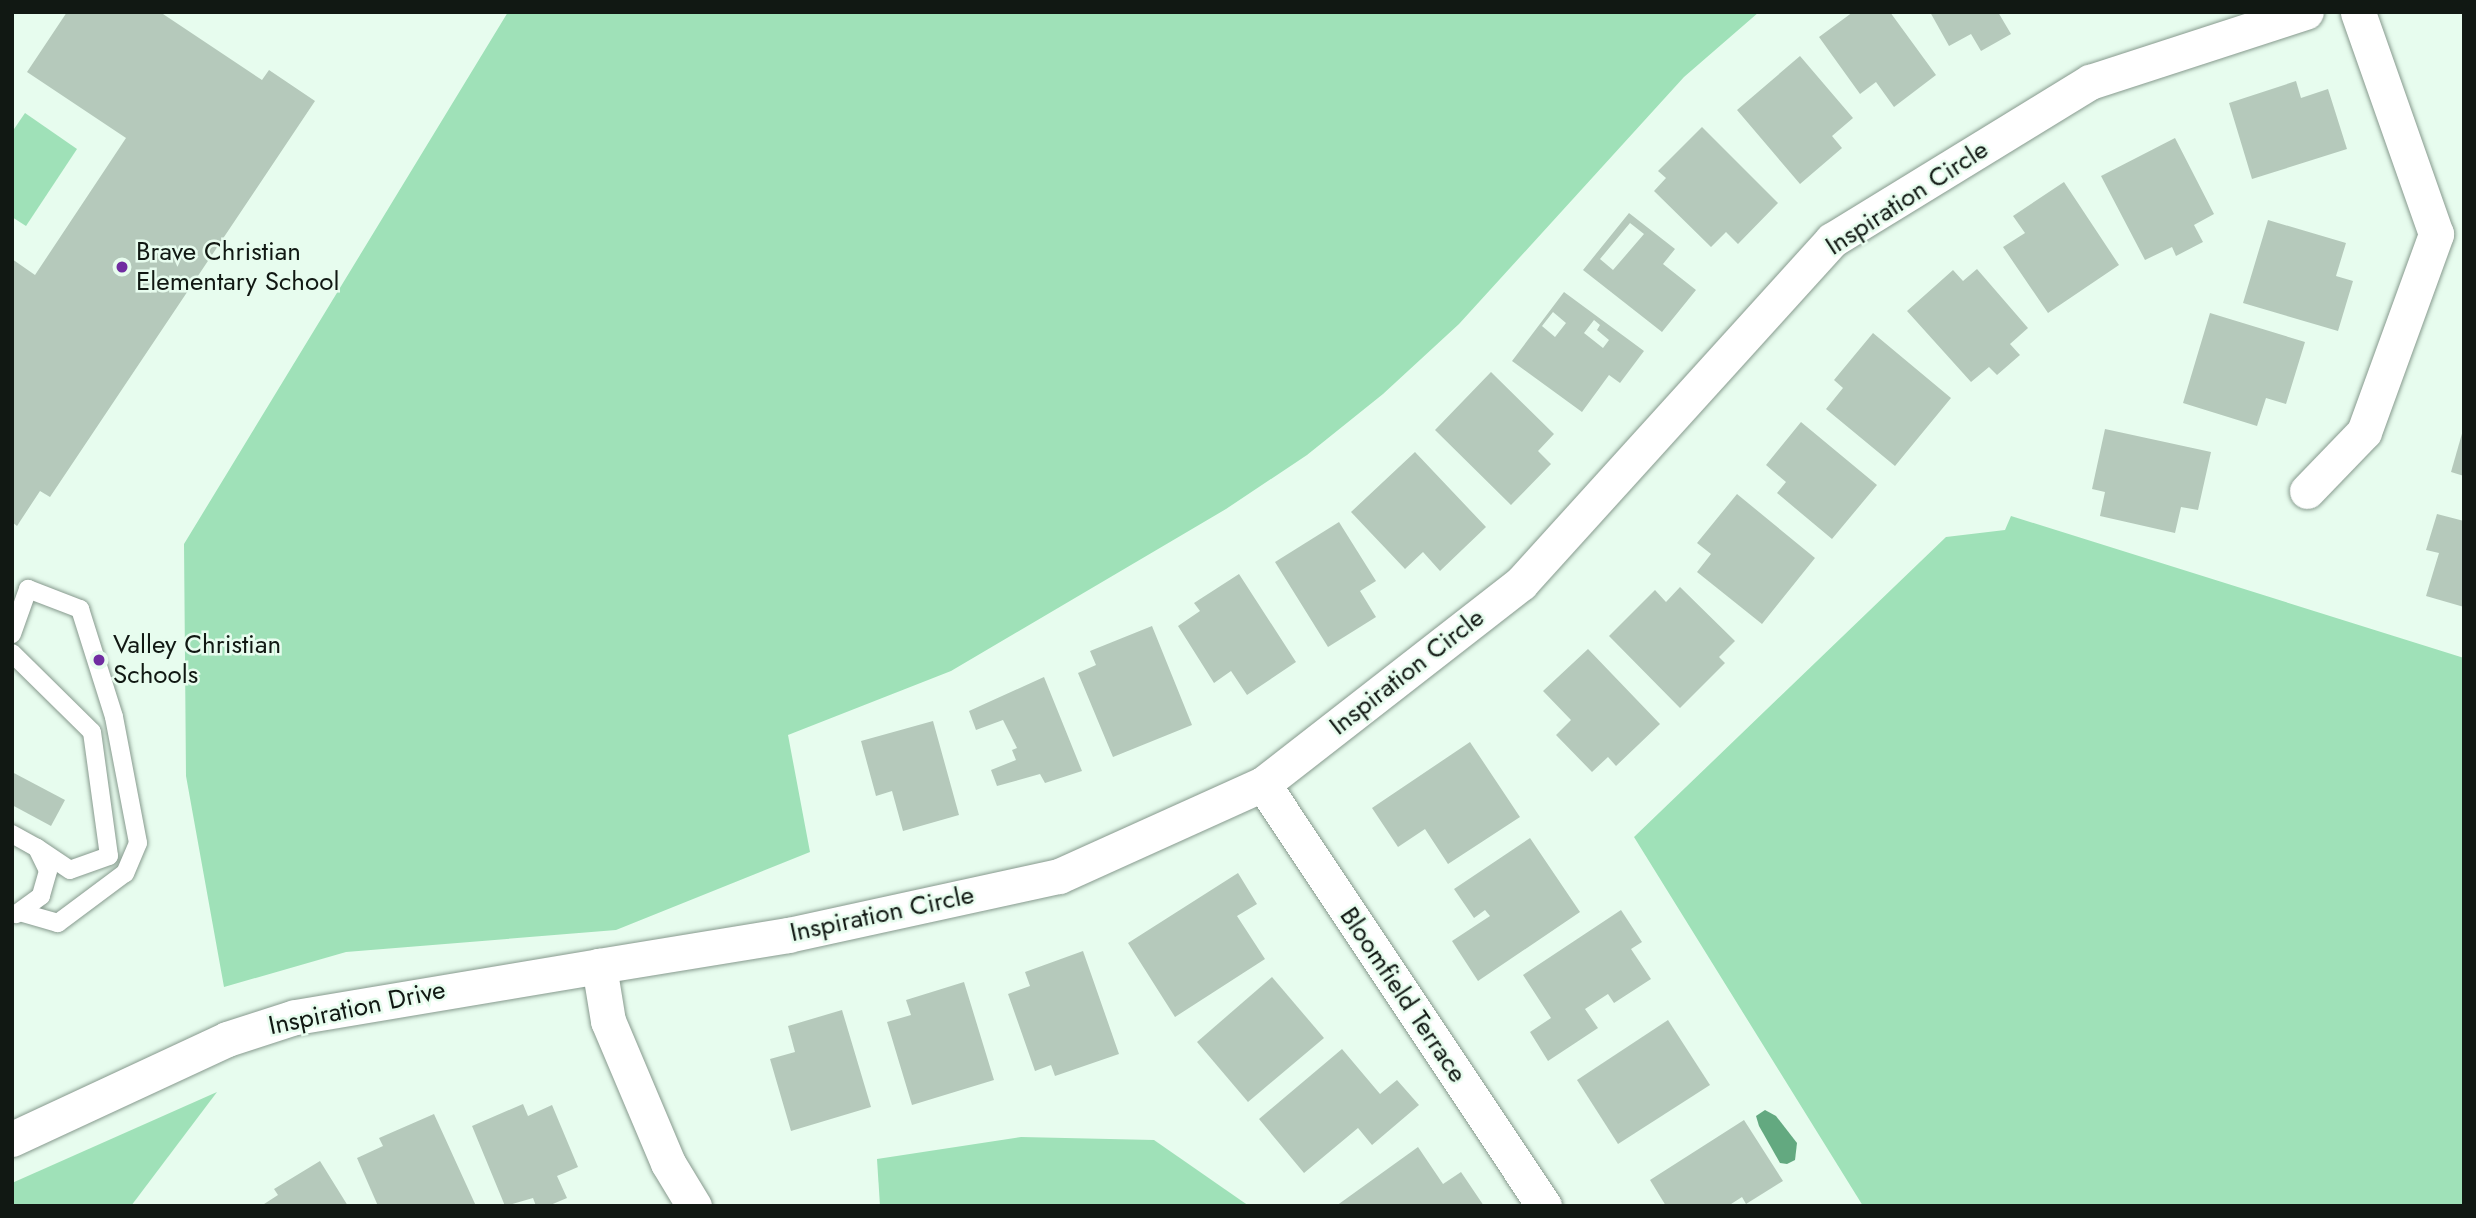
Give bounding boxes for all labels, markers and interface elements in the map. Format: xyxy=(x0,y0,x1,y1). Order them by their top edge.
street label: Inspiration Circle xyxy=(1820,134,1994,262)
place label: Brave Christian Elementary School xyxy=(136,236,339,298)
marker: Brave Christian Elementary School xyxy=(114,259,130,275)
street label: Inspiration Circle xyxy=(1324,602,1490,742)
place label: Valley Christian Schools xyxy=(113,629,281,690)
marker: Valley Christian Schools xyxy=(91,652,107,668)
street label: Inspiration Circle xyxy=(787,879,977,949)
street label: Bloomfield Terrace xyxy=(1333,902,1473,1088)
street label: Inspiration Drive xyxy=(266,974,448,1042)

